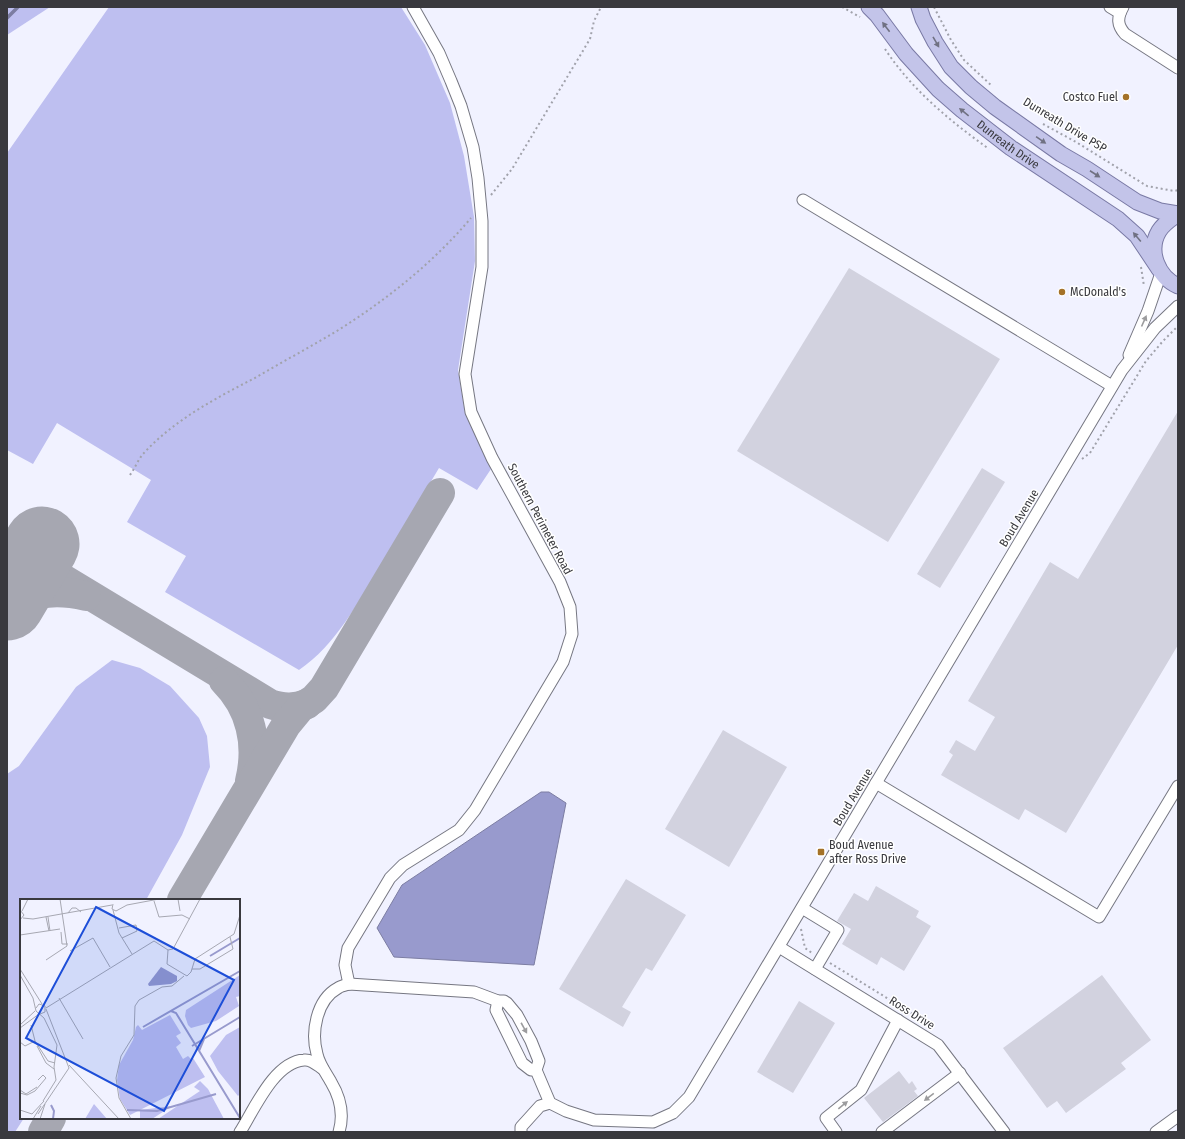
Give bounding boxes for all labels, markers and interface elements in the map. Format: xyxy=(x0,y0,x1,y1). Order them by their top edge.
one-way arrow xyxy=(882,22,890,32)
one-way arrow xyxy=(932,36,939,48)
place label: Costco Fuel xyxy=(1063,90,1118,104)
marker: Costco Fuel xyxy=(1121,92,1131,102)
street label: Dunreath Drive PSP xyxy=(1021,95,1109,155)
one-way arrow xyxy=(959,107,969,116)
street label: Dunreath Drive xyxy=(974,117,1042,172)
one-way arrow xyxy=(1036,136,1046,144)
one-way arrow xyxy=(1090,170,1100,178)
one-way arrow xyxy=(1132,232,1141,243)
place label: McDonald's xyxy=(1070,285,1126,299)
marker: McDonald's xyxy=(1057,287,1067,297)
one-way arrow xyxy=(1141,315,1147,327)
street label: Southern Perimeter Road xyxy=(505,461,575,577)
street label: Boud Avenue xyxy=(996,487,1042,549)
street label: Boud Avenue xyxy=(830,766,876,828)
place label: Boud Avenue after Ross Drive xyxy=(829,838,906,866)
marker: Boud Avenue after Ross Drive xyxy=(816,847,826,857)
inset map xyxy=(20,899,240,1119)
street label: Ross Drive xyxy=(887,994,937,1032)
one-way arrow xyxy=(521,1022,527,1033)
one-way arrow xyxy=(923,1093,934,1101)
one-way arrow xyxy=(838,1100,849,1109)

